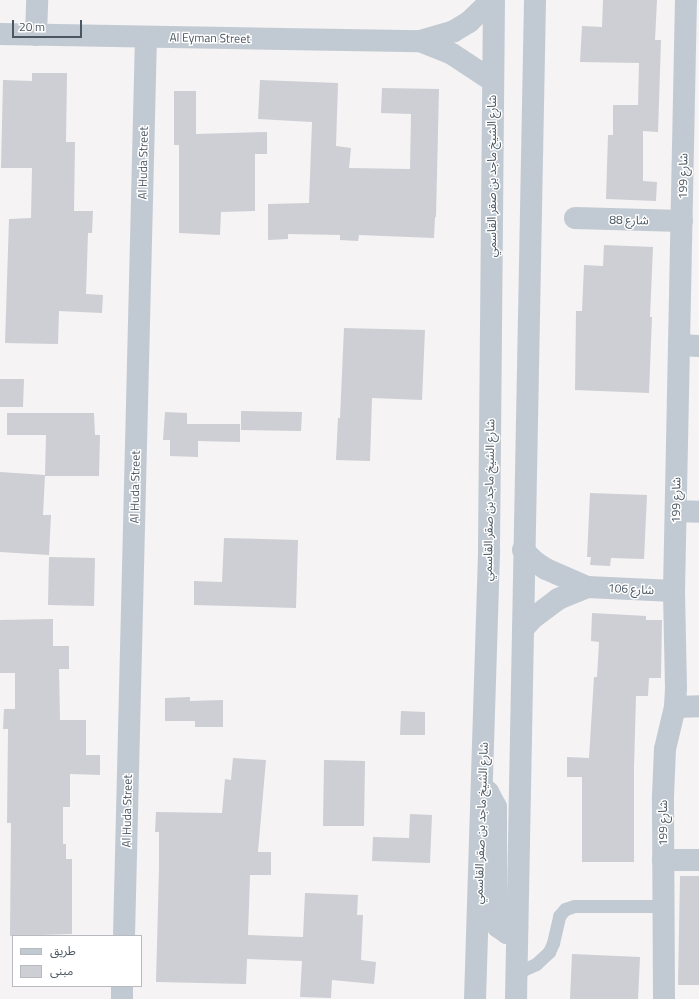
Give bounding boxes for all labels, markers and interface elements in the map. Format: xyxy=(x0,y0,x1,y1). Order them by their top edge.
scale bar xyxy=(14,12,84,38)
text: 20 m xyxy=(19,17,45,36)
street label: Al Eyman Street xyxy=(169,30,251,46)
street label: شارع الشيخ ماجد بن صقر القاسمي xyxy=(485,95,499,257)
street label: Al Huda Street xyxy=(135,126,151,200)
street label: شارع 199 xyxy=(675,153,691,199)
street label: شارع 88 xyxy=(609,212,649,228)
street label: شارع الشيخ ماجد بن صقر القاسمي xyxy=(480,419,498,581)
street label: Al Huda Street xyxy=(127,450,143,524)
street label: شارع 199 xyxy=(668,477,684,523)
street label: شارع 106 xyxy=(608,581,654,597)
street label: شارع الشيخ ماجد بن صقر القاسمي xyxy=(471,742,491,904)
street label: Al Huda Street xyxy=(119,774,135,848)
street label: شارع 199 xyxy=(656,800,670,846)
legend xyxy=(12,935,142,987)
text: طريق xyxy=(50,941,76,960)
text: مبنى xyxy=(50,961,73,980)

